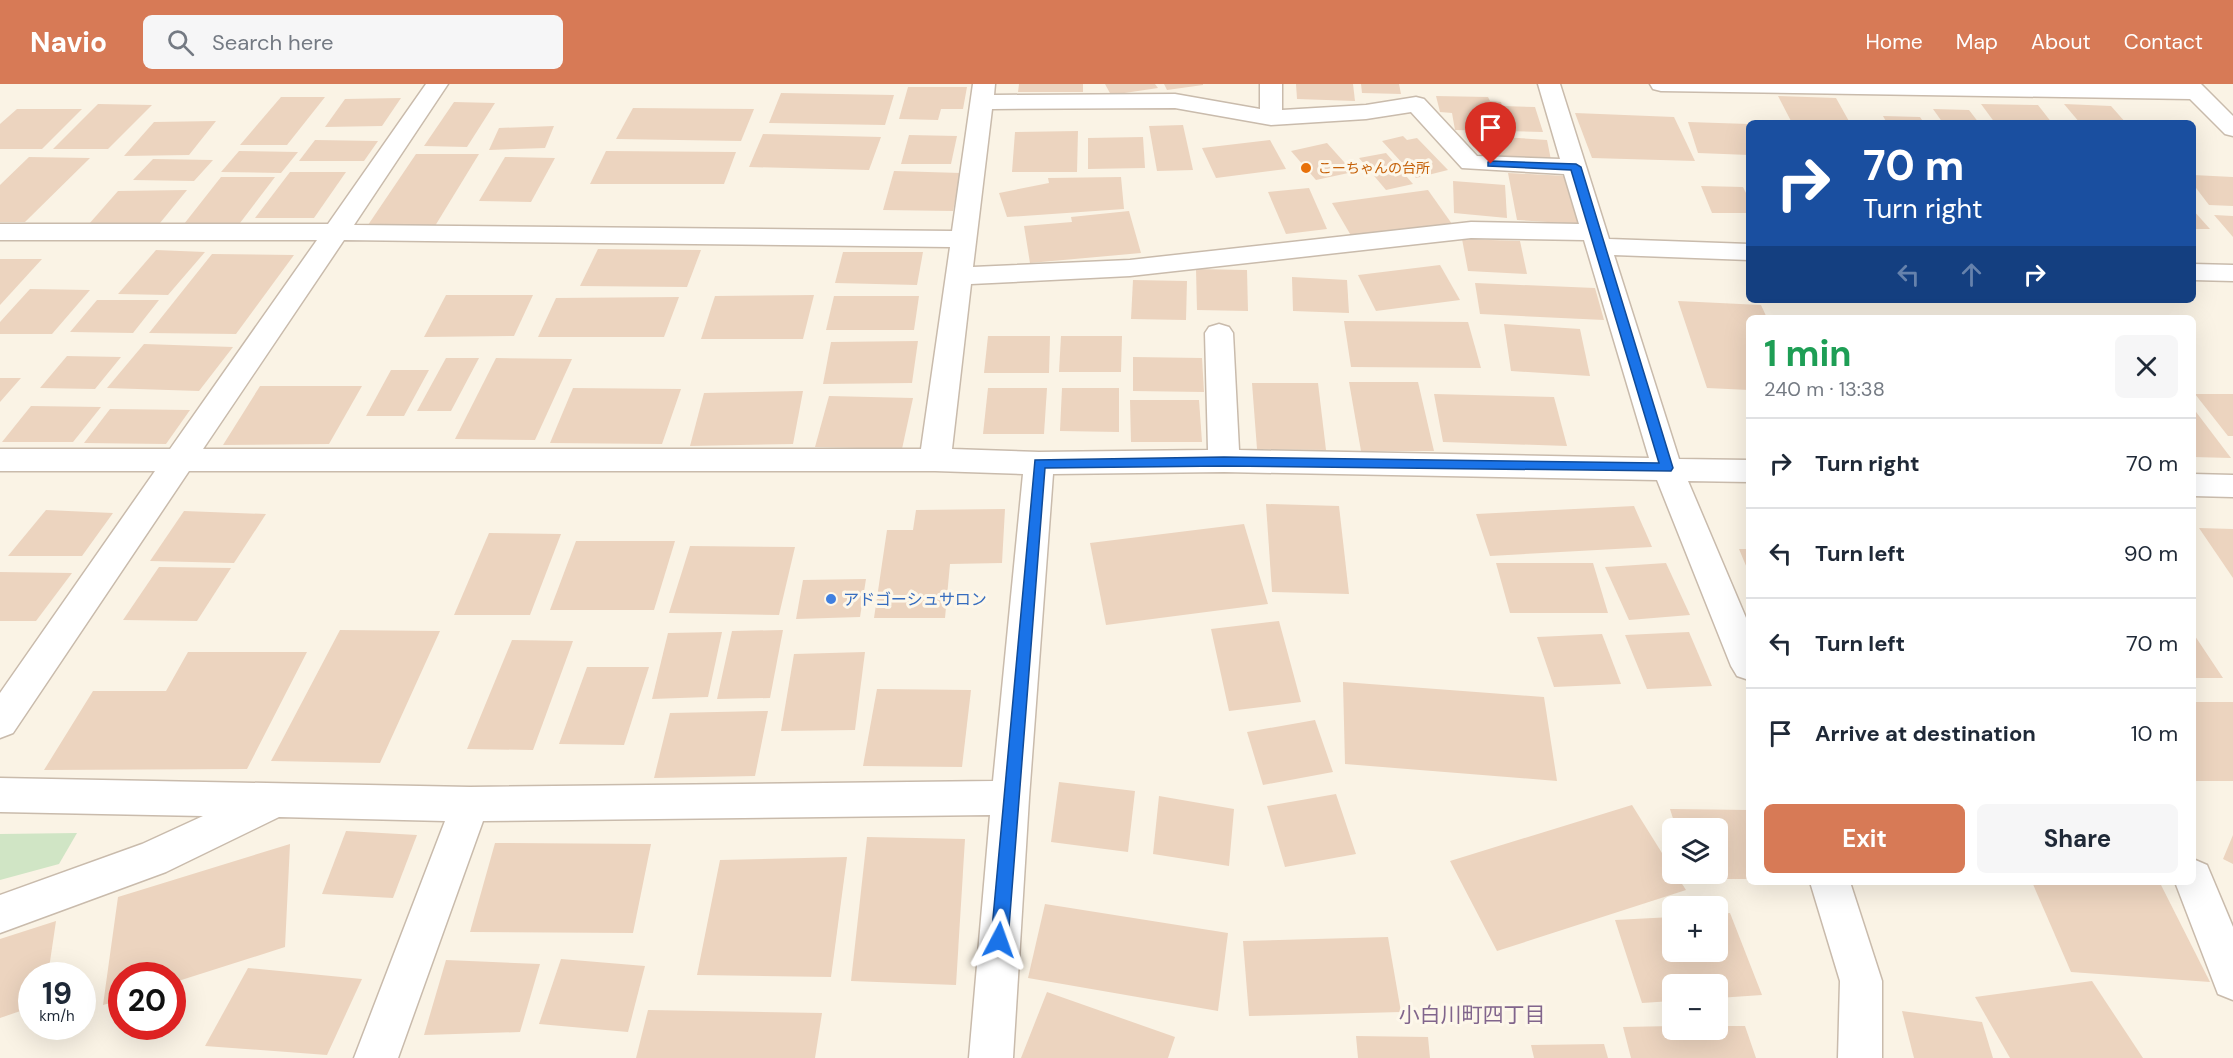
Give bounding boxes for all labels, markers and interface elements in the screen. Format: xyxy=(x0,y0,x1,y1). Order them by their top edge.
search box xyxy=(143,15,563,69)
text: Navio xyxy=(30,24,107,61)
icon: search xyxy=(164,26,197,59)
text: Search here xyxy=(212,28,333,57)
text: Home xyxy=(1865,28,1923,56)
text: Map xyxy=(1956,28,1998,56)
text: About xyxy=(2031,28,2091,56)
text: Contact xyxy=(2124,28,2203,56)
pin xyxy=(1465,102,1516,164)
icon: arrive xyxy=(1474,111,1507,144)
text: 70 m xyxy=(1863,138,1964,193)
icon: right xyxy=(1764,144,1842,222)
place label: こーちゃんの台所 xyxy=(1318,159,1430,177)
marker: こーちゃんの台所 xyxy=(1299,161,1313,175)
text: Turn right xyxy=(1863,191,1983,226)
icon: left xyxy=(1892,258,1925,291)
icon: ahead xyxy=(1955,258,1988,291)
icon: right xyxy=(2018,258,2051,291)
text: 1 min xyxy=(1764,330,1852,377)
button: close xyxy=(2115,335,2178,398)
text: 240 m · 13:38 xyxy=(1764,376,1885,402)
icon: right xyxy=(1764,447,1797,480)
text: Turn right xyxy=(1815,449,1920,478)
text: 70 m xyxy=(2126,449,2178,478)
icon: left xyxy=(1764,537,1797,570)
text: Turn left xyxy=(1815,539,1905,568)
text: 90 m xyxy=(2124,539,2178,568)
place label: アドゴーシュサロン xyxy=(843,589,987,610)
marker: アドゴーシュサロン xyxy=(824,592,838,606)
icon: left xyxy=(1764,627,1797,660)
text: Turn left xyxy=(1815,629,1905,658)
text: 70 m xyxy=(2126,629,2178,658)
icon: arrive xyxy=(1764,717,1797,750)
text: Arrive at destination xyxy=(1815,719,2036,748)
text: 10 m xyxy=(2131,719,2178,748)
button: Exit xyxy=(1764,804,1965,873)
button: Share xyxy=(1977,804,2178,873)
map controls xyxy=(1662,818,1728,1040)
button: layers xyxy=(1662,818,1728,884)
button: + xyxy=(1662,896,1728,962)
position arrow xyxy=(967,908,1031,972)
speed limit sign: 20 xyxy=(108,962,186,1040)
text: 19 xyxy=(42,974,72,1013)
button: − xyxy=(1662,974,1728,1040)
district label: 小白川町四丁目 xyxy=(1399,1001,1546,1029)
text: km/h xyxy=(39,1006,75,1026)

